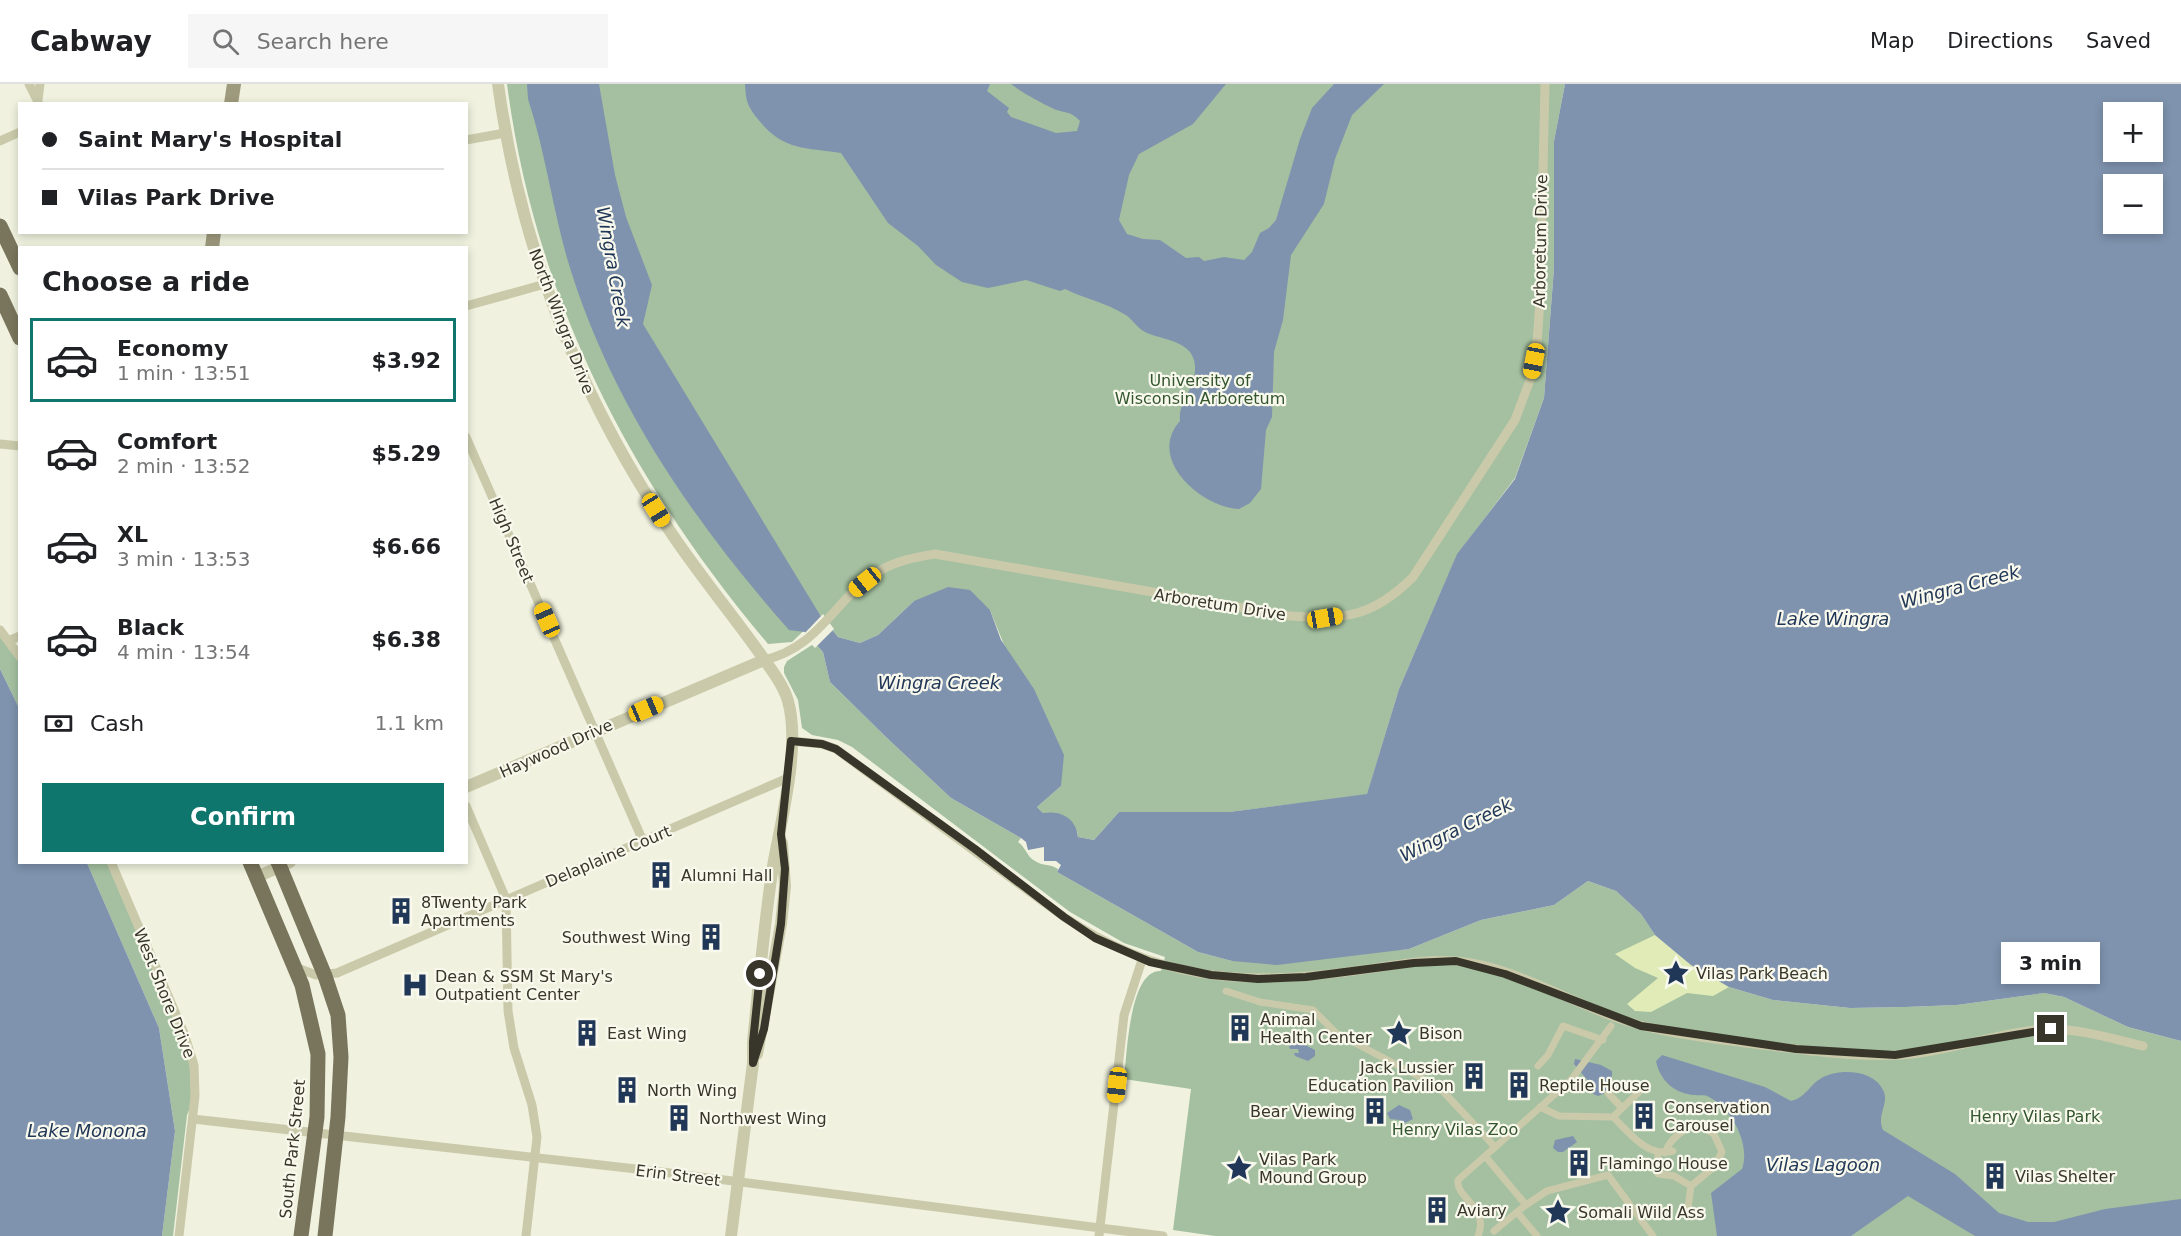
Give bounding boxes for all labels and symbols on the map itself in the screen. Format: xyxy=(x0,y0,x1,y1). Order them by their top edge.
street label: Arboretum Drive xyxy=(1530,174,1551,308)
water label: Wingra Creek xyxy=(593,205,635,331)
street label: North Wingra Drive xyxy=(525,246,598,397)
car xyxy=(1522,342,1546,380)
park label: University of Wisconsin Arboretum xyxy=(1115,371,1285,408)
car xyxy=(639,490,673,530)
street label: High Street xyxy=(485,495,538,586)
water label: Wingra Creek xyxy=(1898,560,2023,612)
car xyxy=(845,564,885,600)
street label: Arboretum Drive xyxy=(1153,585,1287,624)
car xyxy=(531,600,563,640)
car xyxy=(1306,606,1344,630)
water label: Lake Wingra xyxy=(1777,608,1889,629)
water label: Wingra Creek xyxy=(878,672,1002,693)
car xyxy=(626,694,666,724)
street label: Haywood Drive xyxy=(497,715,616,782)
water label: Wingra Creek xyxy=(1396,793,1517,866)
street label: Delaplaine Court xyxy=(543,821,674,891)
building icon: Alumni Hall xyxy=(646,860,676,890)
place label: Alumni Hall xyxy=(681,866,773,885)
place label: 8Twenty Park Apartments xyxy=(421,893,528,930)
building icon: 8Twenty Park Apartments xyxy=(386,896,416,926)
building icon: Southwest Wing xyxy=(696,922,726,952)
street label: West Shore Drive xyxy=(130,926,199,1061)
place label: Southwest Wing xyxy=(562,928,691,947)
callout: 3 min xyxy=(2002,942,2100,984)
place icon: Vilas Park Beach xyxy=(1661,958,1691,988)
route start xyxy=(746,960,773,987)
place label: Vilas Park Beach xyxy=(1696,964,1828,983)
place label: Dean & SSM St Mary's Outpatient Center xyxy=(435,967,613,1004)
hospital icon: Dean & SSM St Mary's Outpatient Center xyxy=(400,970,430,1000)
place label: Animal Health Center xyxy=(1260,1010,1372,1047)
building icon: Animal Health Center xyxy=(1225,1013,1255,1043)
route end xyxy=(2037,1015,2064,1042)
building icon: East Wing xyxy=(572,1018,602,1048)
place icon: Bison xyxy=(1384,1018,1414,1048)
place label: East Wing xyxy=(607,1024,687,1043)
place label: Bison xyxy=(1419,1024,1463,1043)
place label: Jack Lussier Education Pavilion xyxy=(1308,1058,1454,1095)
building icon: Jack Lussier Education Pavilion xyxy=(1459,1061,1489,1091)
car xyxy=(1106,1066,1128,1104)
building icon: Reptile House xyxy=(1504,1070,1534,1100)
building icon: North Wing xyxy=(612,1075,642,1105)
place label: Reptile House xyxy=(1539,1076,1650,1095)
street label: South Park Street xyxy=(276,1079,309,1220)
place label: North Wing xyxy=(647,1081,737,1100)
building icon: Bear Viewing xyxy=(1360,1096,1390,1126)
place label: Conservation Carousel xyxy=(1664,1098,1770,1135)
building icon: Conservation Carousel xyxy=(1629,1101,1659,1131)
place label: Bear Viewing xyxy=(1250,1102,1355,1121)
building icon: Northwest Wing xyxy=(664,1103,694,1133)
park label: Henry Vilas Park xyxy=(1970,1107,2101,1126)
place label: Northwest Wing xyxy=(699,1109,827,1128)
water label: Lake Monona xyxy=(27,1120,147,1141)
park label: Henry Vilas Zoo xyxy=(1392,1120,1518,1139)
building icon: Flamingo House xyxy=(1564,1148,1594,1178)
place label: Vilas Park Mound Group xyxy=(1259,1150,1367,1187)
place icon: Vilas Park Mound Group xyxy=(1224,1153,1254,1183)
place label: Flamingo House xyxy=(1599,1154,1728,1173)
water label: Vilas Lagoon xyxy=(1766,1154,1880,1175)
street label: Erin Street xyxy=(635,1161,721,1190)
building icon: Vilas Shelter xyxy=(1980,1161,2010,1191)
place label: Vilas Shelter xyxy=(2015,1167,2115,1186)
building icon: Aviary xyxy=(1422,1195,1452,1225)
place icon: Somali Wild Ass xyxy=(1543,1197,1573,1227)
place label: Aviary xyxy=(1457,1201,1507,1220)
place label: Somali Wild Ass xyxy=(1578,1203,1705,1222)

